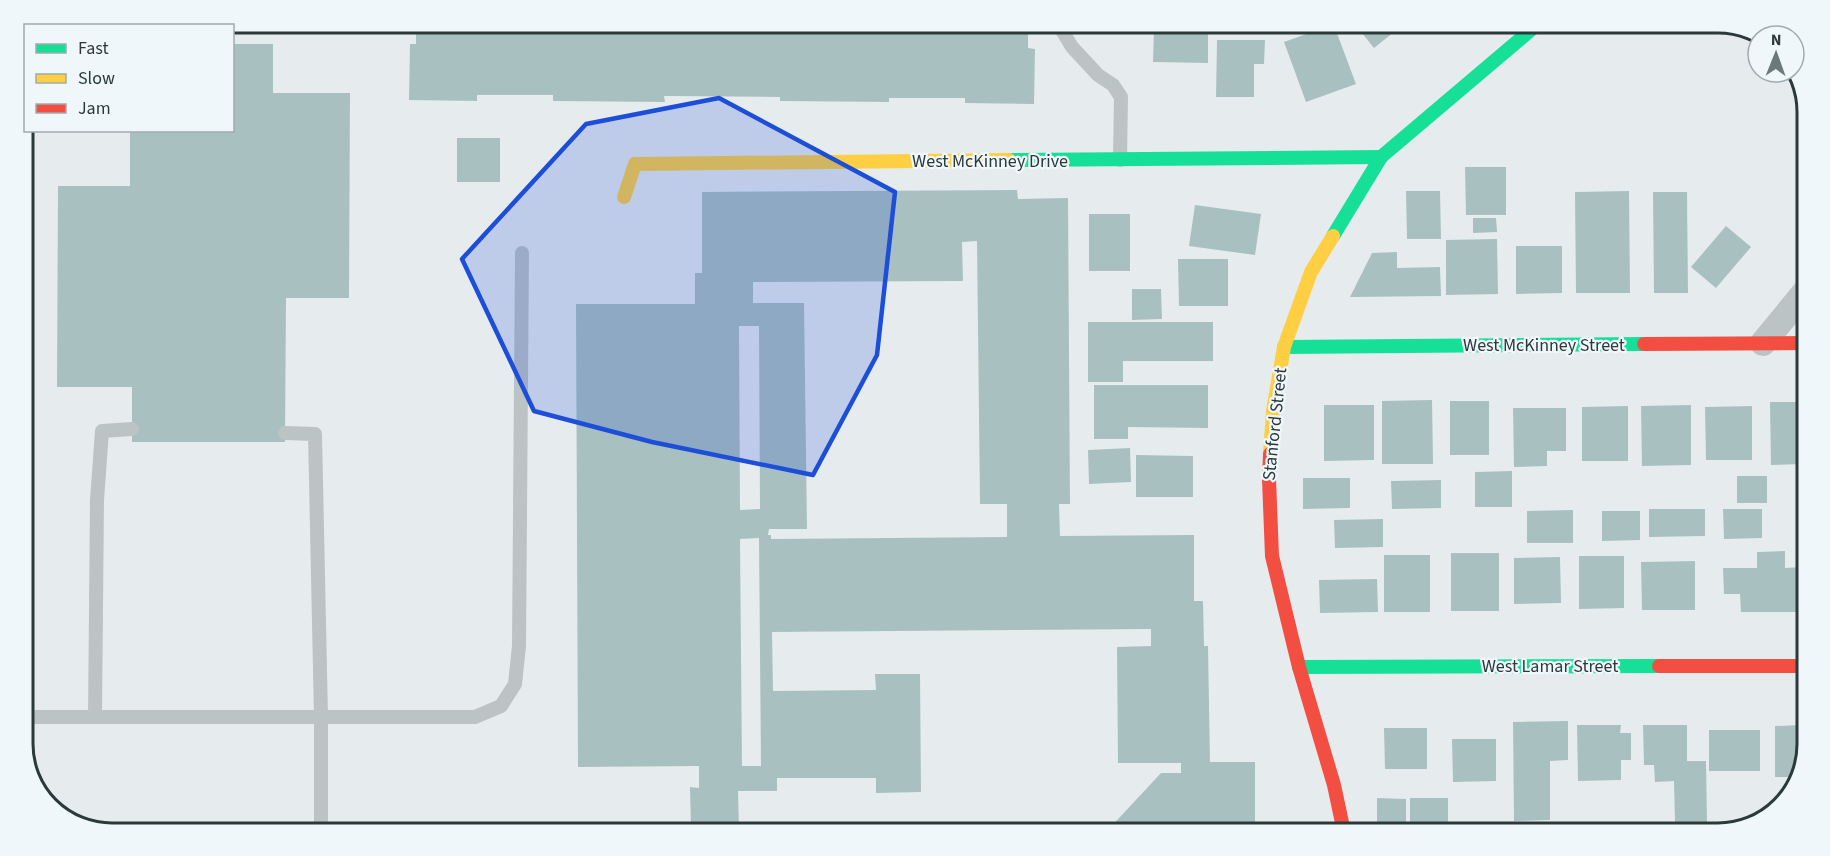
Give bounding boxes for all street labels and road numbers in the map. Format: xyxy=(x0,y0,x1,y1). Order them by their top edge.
street label: West McKinney Drive xyxy=(912,149,1068,174)
street label: West McKinney Street xyxy=(1463,333,1625,358)
street label: Stanford Street xyxy=(1257,366,1293,482)
street label: West Lamar Street xyxy=(1482,654,1618,679)

